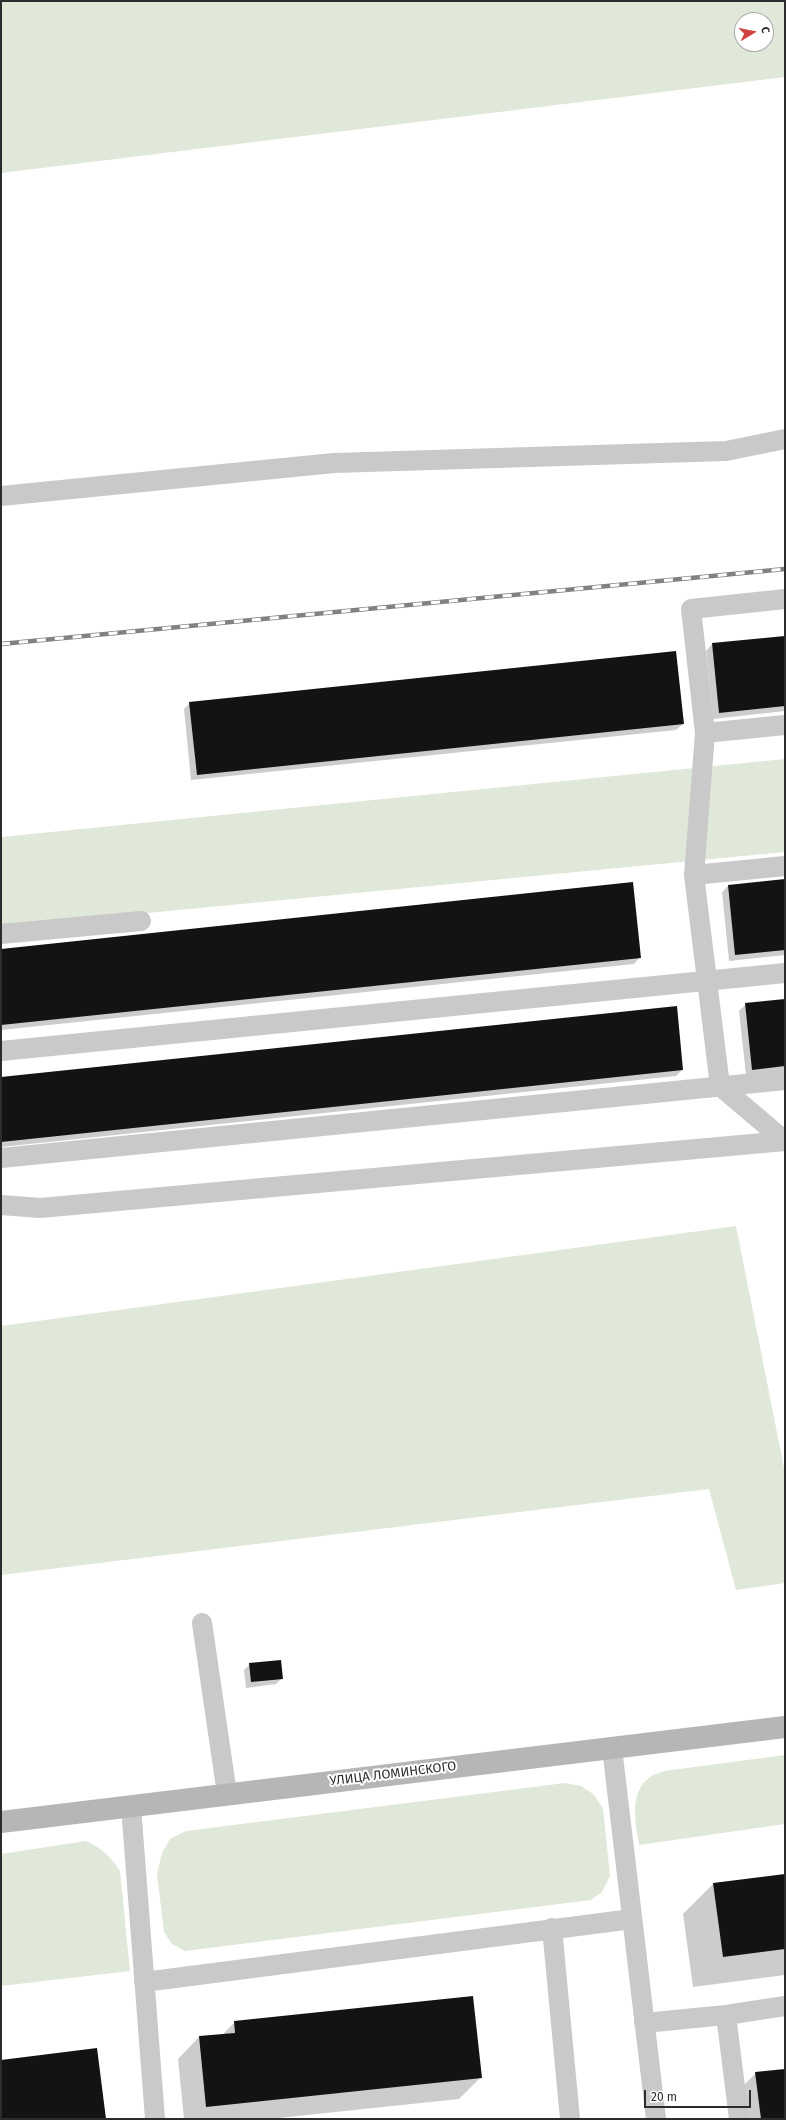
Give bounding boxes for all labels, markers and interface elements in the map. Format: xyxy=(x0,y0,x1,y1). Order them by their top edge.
north arrow xyxy=(734,12,774,52)
text: С xyxy=(758,26,772,34)
street label: УЛИЦА ЛОМИНСКОГО xyxy=(329,1758,457,1790)
scale bar xyxy=(646,2082,753,2108)
text: 20 m xyxy=(651,2090,677,2104)

